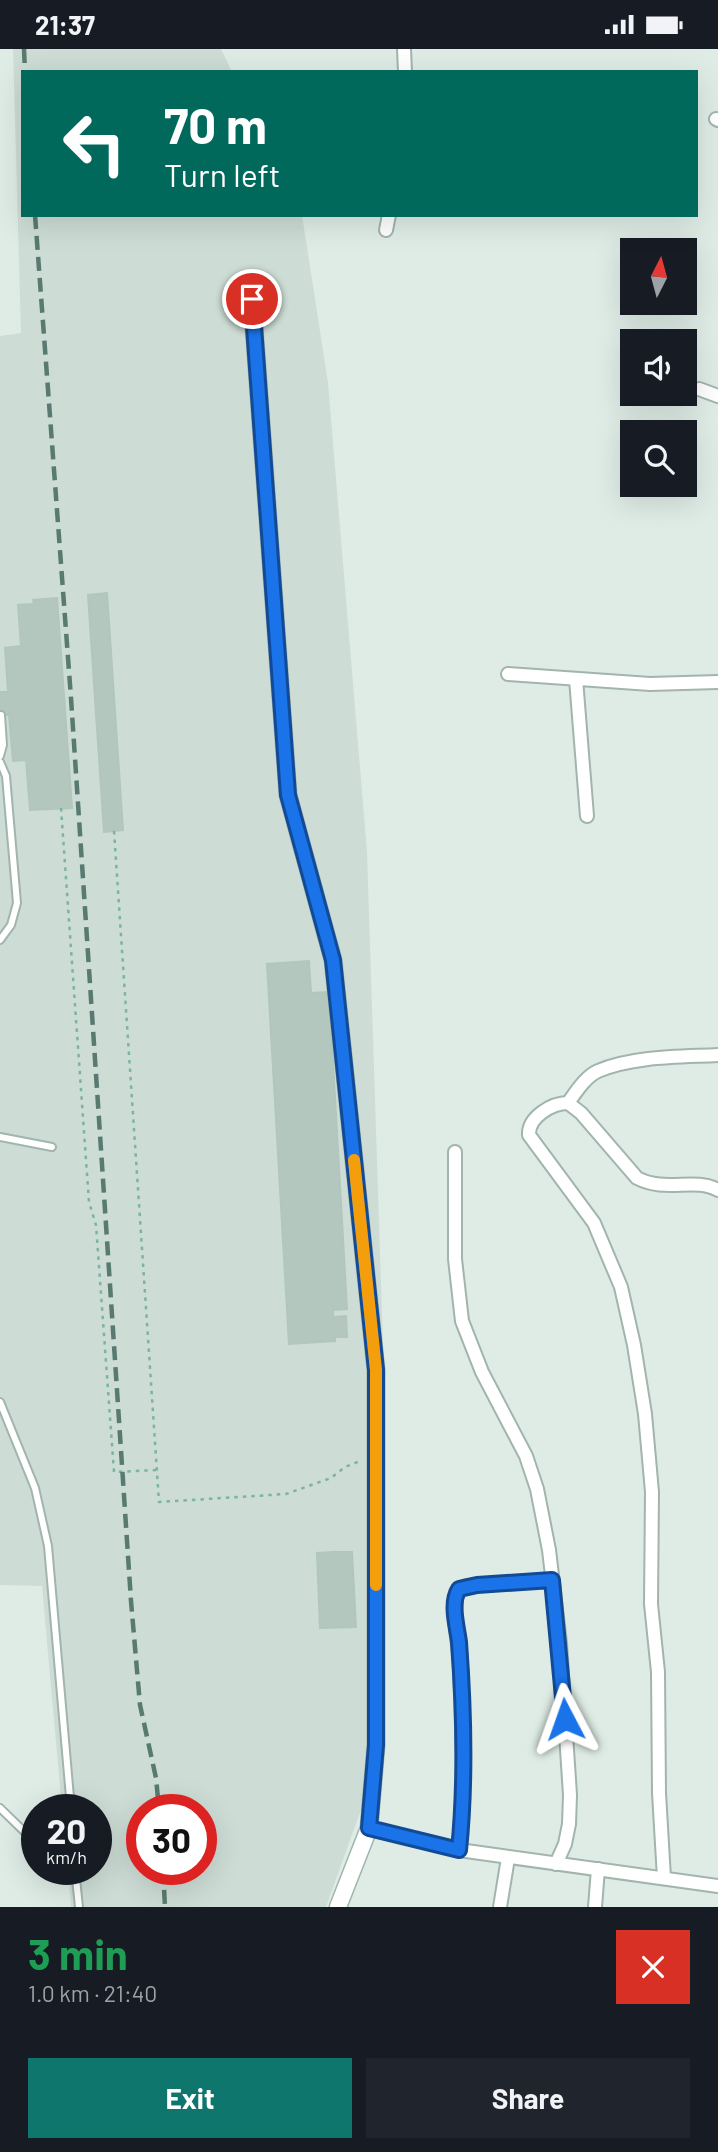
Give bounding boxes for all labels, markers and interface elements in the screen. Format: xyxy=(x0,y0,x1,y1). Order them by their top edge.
text: 21:37 xyxy=(35,9,95,40)
text: 70 m xyxy=(164,95,267,154)
icon: left xyxy=(49,98,140,189)
text: Turn left xyxy=(164,155,281,193)
north arrow xyxy=(620,238,696,315)
map controls xyxy=(620,238,697,497)
pin xyxy=(222,269,282,329)
icon: arrive xyxy=(233,280,271,318)
button: sound xyxy=(620,329,697,406)
button: search xyxy=(620,420,697,497)
position arrow xyxy=(528,1682,602,1756)
speed limit sign: 30 xyxy=(126,1794,217,1885)
text: 20 xyxy=(47,1809,86,1851)
text: km/h xyxy=(46,1846,87,1868)
text: 3 min xyxy=(28,1928,128,1978)
button: close xyxy=(616,1930,690,2004)
text: 1.0 km · 21:40 xyxy=(28,1979,157,2007)
button: Exit xyxy=(28,2058,352,2138)
button: Share xyxy=(366,2058,690,2138)

